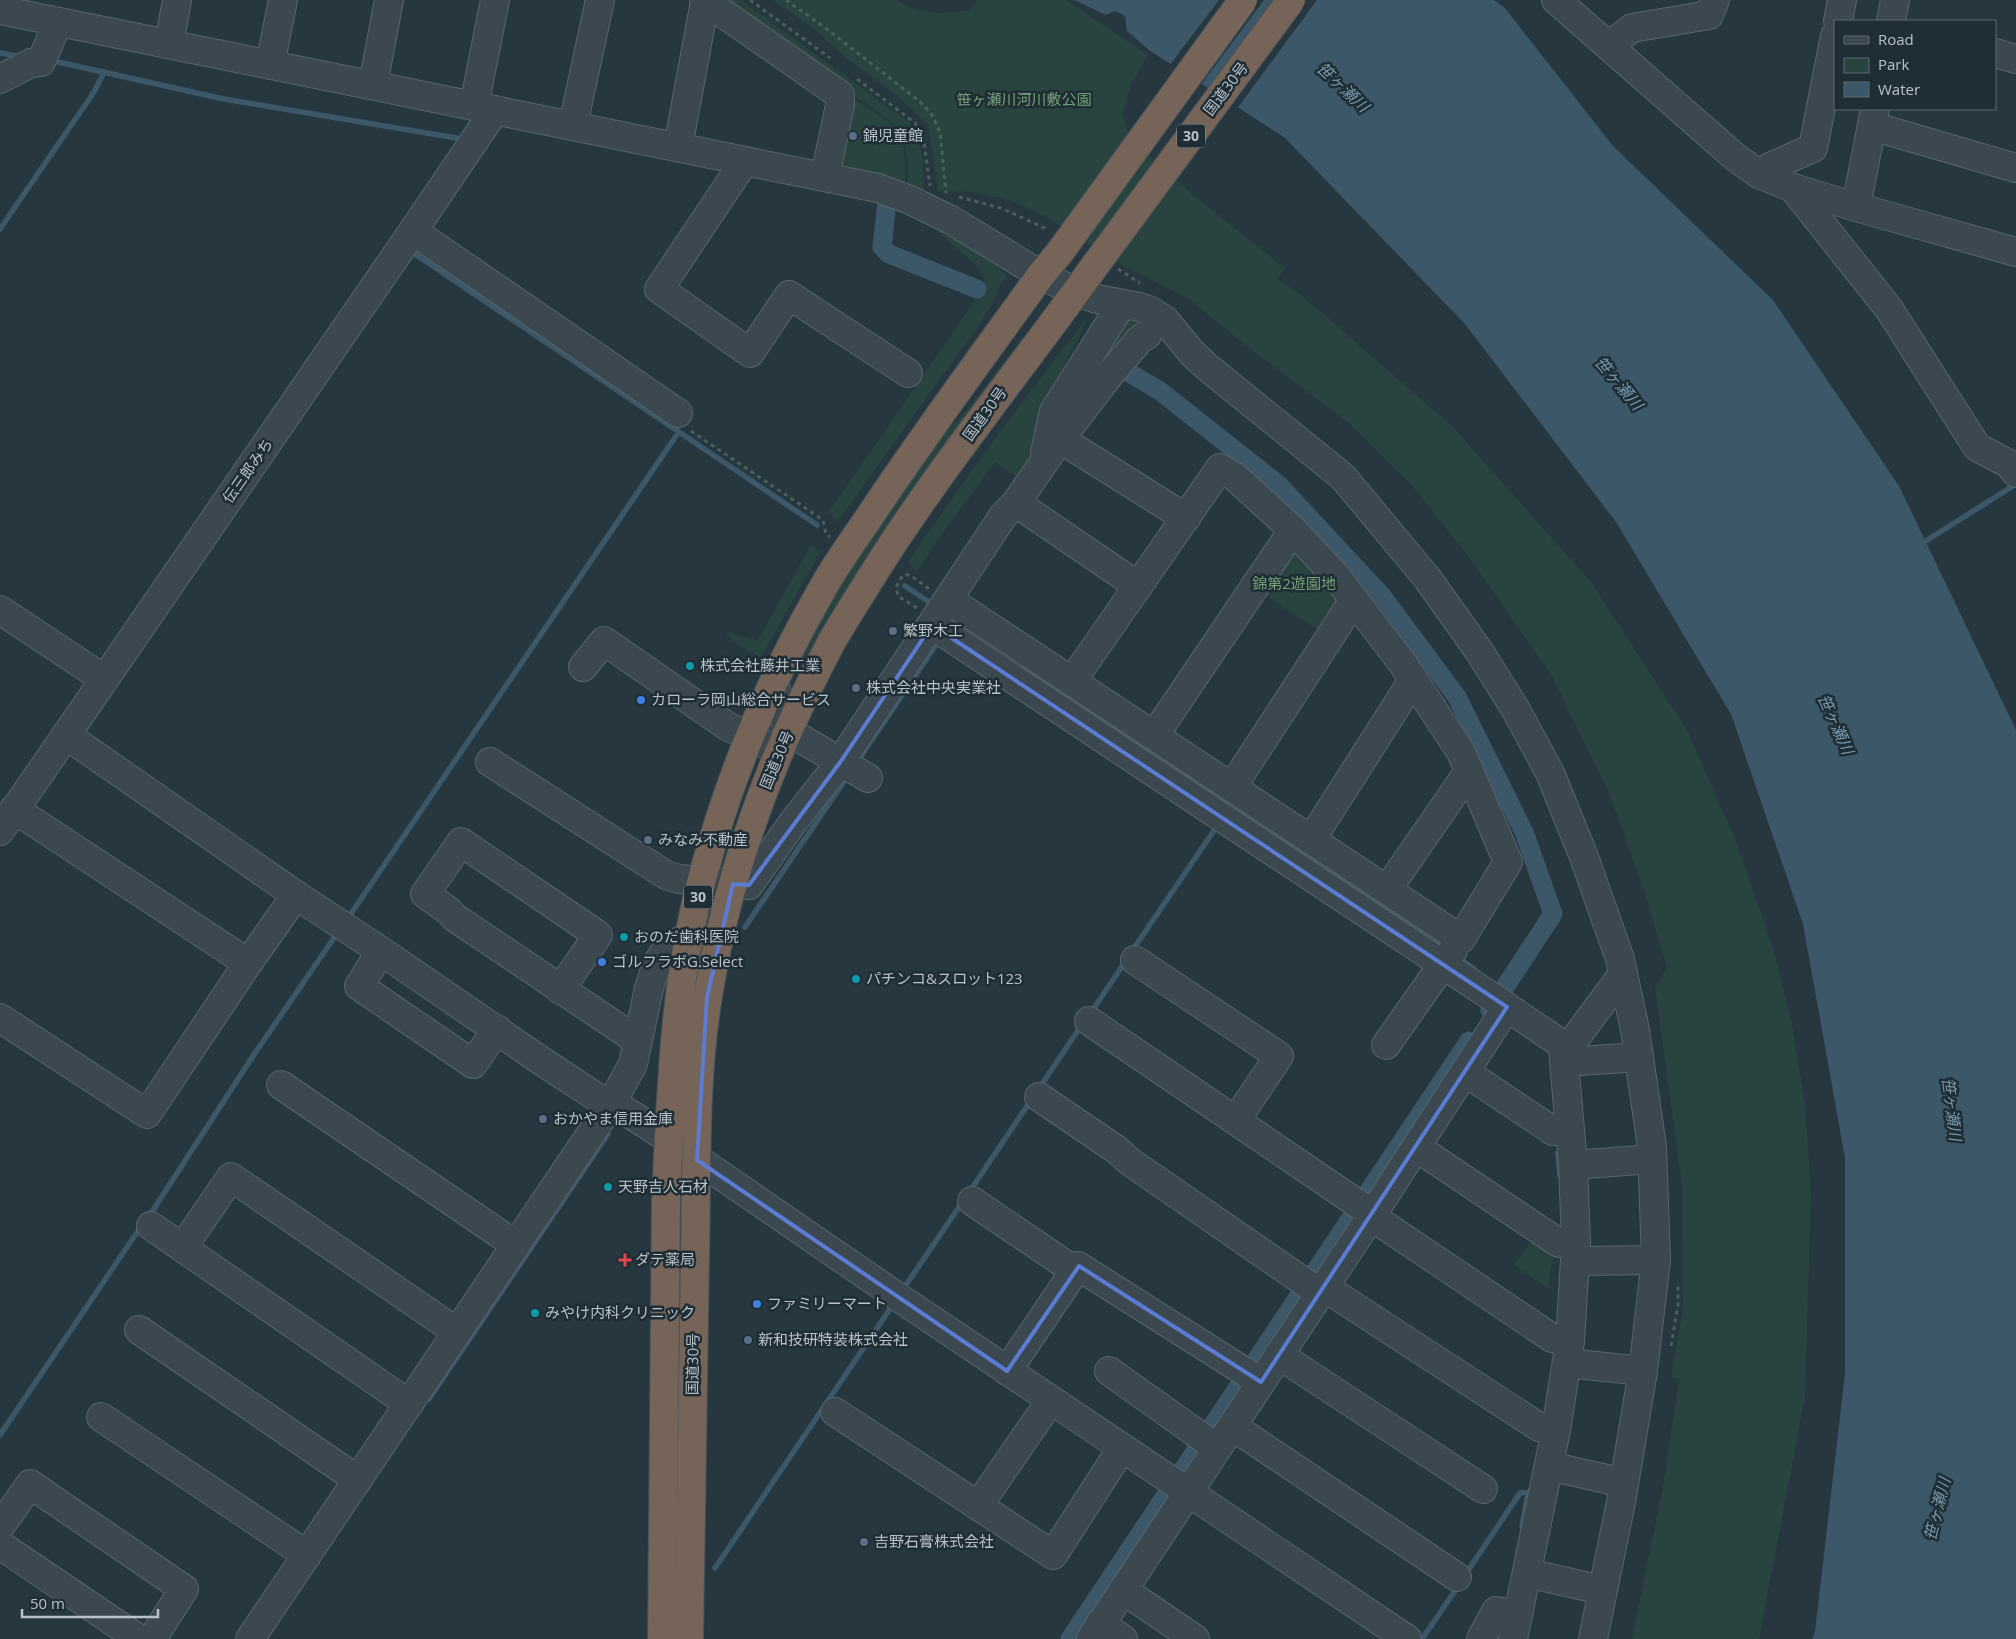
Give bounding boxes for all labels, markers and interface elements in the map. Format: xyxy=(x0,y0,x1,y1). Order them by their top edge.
legend xyxy=(1834,20,1996,110)
text: Road xyxy=(1878,29,1914,49)
text: Park xyxy=(1878,54,1909,74)
water label: 笹ヶ瀬川 xyxy=(1312,57,1375,118)
street label: 国道30号 xyxy=(1199,58,1252,119)
text: Water xyxy=(1878,79,1920,99)
park label: 笹ヶ瀬川河川敷公園 xyxy=(956,89,1092,109)
road number: 30 xyxy=(1177,124,1205,148)
place label: 錦児童館 xyxy=(863,125,923,145)
marker: 錦児童館 xyxy=(847,130,859,142)
water label: 笹ヶ瀬川 xyxy=(1590,351,1649,416)
street label: 国道30号 xyxy=(958,382,1011,444)
street label: 伝三郎みち xyxy=(217,434,277,507)
park label: 錦第2遊園地 xyxy=(1252,573,1336,593)
place label: 繁野木工 xyxy=(903,620,963,640)
marker: 繁野木工 xyxy=(887,625,899,637)
place label: 株式会社藤井工業 xyxy=(700,655,820,675)
marker: 株式会社藤井工業 xyxy=(684,660,696,672)
place label: 株式会社中央実業社 xyxy=(866,677,1001,697)
marker: 株式会社中央実業社 xyxy=(850,682,862,694)
place label: カローラ岡山総合サービス xyxy=(651,689,831,709)
water label: 笹ヶ瀬川 xyxy=(1813,690,1860,760)
marker: カローラ岡山総合サービス xyxy=(635,694,647,706)
street label: 国道30号 xyxy=(755,727,797,792)
place label: みなみ不動産 xyxy=(658,829,748,849)
marker: みなみ不動産 xyxy=(642,834,654,846)
road number: 30 xyxy=(684,886,712,909)
place label: おのだ歯科医院 xyxy=(634,926,739,946)
marker: おのだ歯科医院 xyxy=(618,931,630,943)
place label: ゴルフラボG.Select xyxy=(612,951,743,971)
marker: ゴルフラボG.Select xyxy=(596,956,608,968)
place label: パチンコ&スロット123 xyxy=(866,968,1023,988)
marker: パチンコ&スロット123 xyxy=(850,973,862,985)
water label: 笹ヶ瀬川 xyxy=(1937,1076,1967,1144)
place label: おかやま信用金庫 xyxy=(553,1108,673,1128)
marker: おかやま信用金庫 xyxy=(537,1113,549,1125)
place label: 天野吉人石材 xyxy=(618,1176,708,1196)
marker: 天野吉人石材 xyxy=(602,1181,614,1193)
place label: ダテ薬局 xyxy=(635,1249,695,1269)
marker: ダテ薬局 xyxy=(619,1254,631,1266)
place label: ファミリーマート xyxy=(767,1293,887,1313)
marker: ファミリーマート xyxy=(751,1298,763,1310)
place label: みやけ内科クリニック xyxy=(545,1302,695,1322)
marker: みやけ内科クリニック xyxy=(529,1307,541,1319)
place label: 新和技研特装株式会社 xyxy=(758,1329,908,1349)
street label: 国道30号 xyxy=(681,1333,703,1395)
marker: 新和技研特装株式会社 xyxy=(742,1334,754,1346)
water label: 笹ヶ瀬川 xyxy=(1919,1473,1956,1543)
place label: 吉野石膏株式会社 xyxy=(874,1531,994,1551)
marker: 吉野石膏株式会社 xyxy=(858,1536,870,1548)
scale bar xyxy=(22,1586,159,1618)
text: 50 m xyxy=(30,1593,65,1613)

